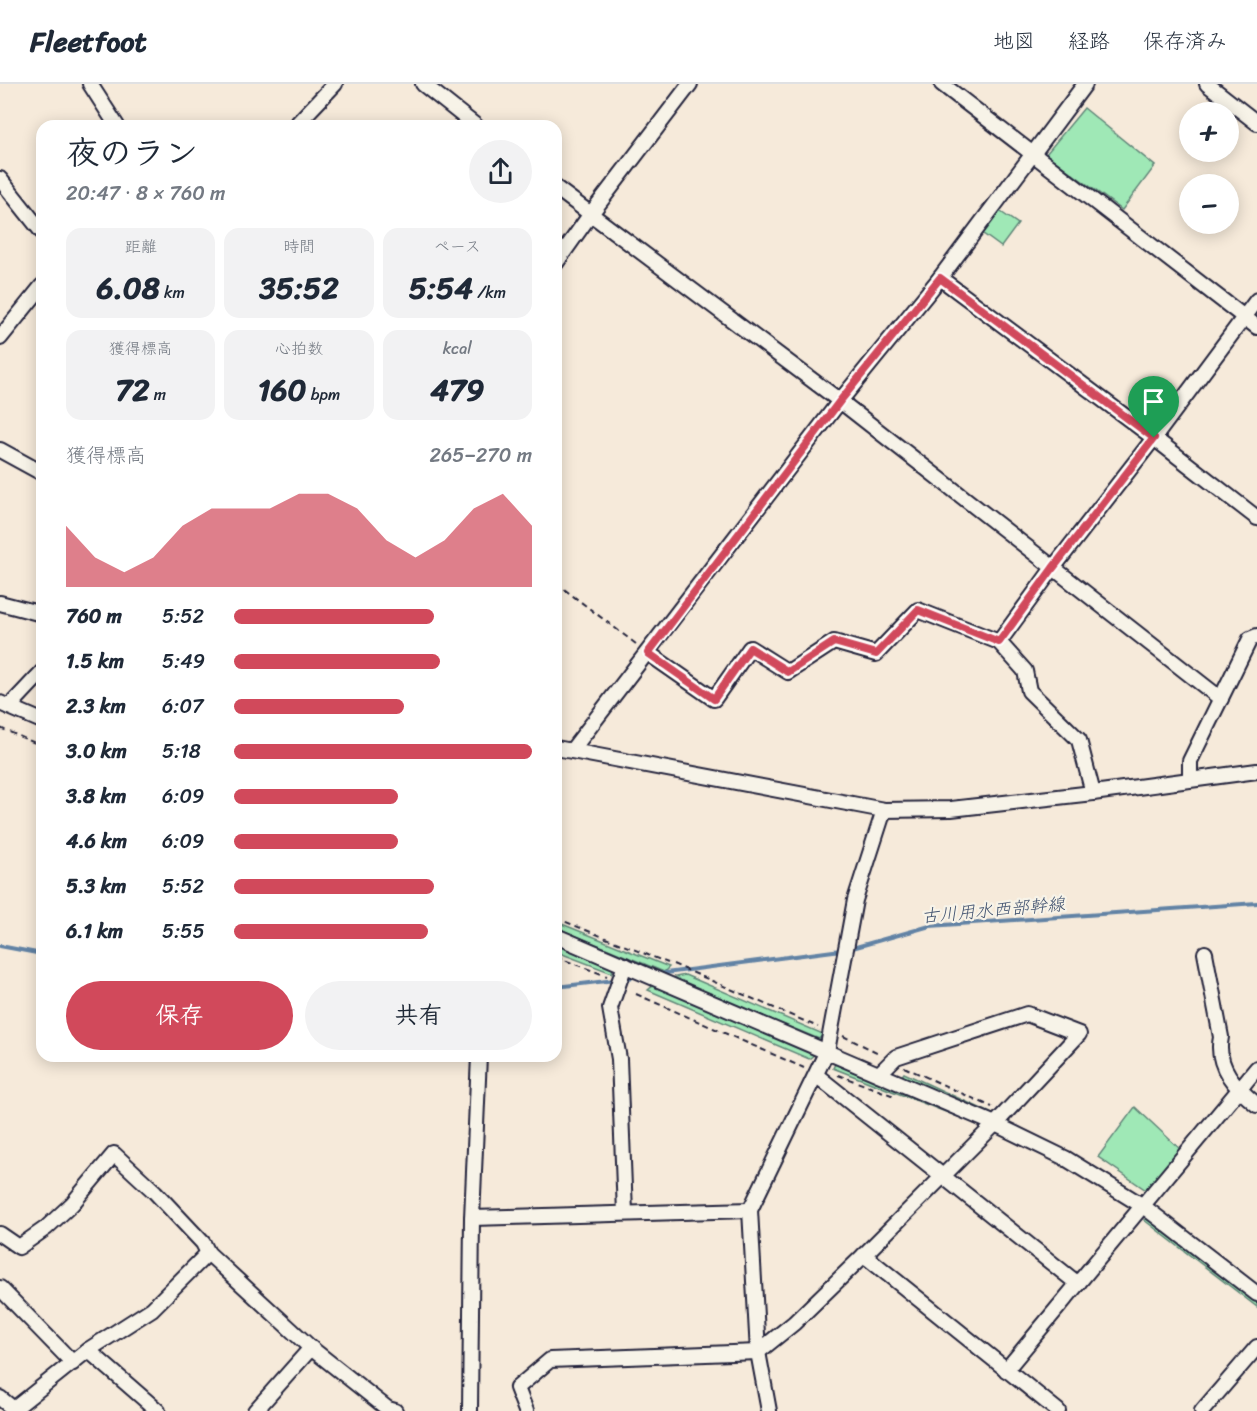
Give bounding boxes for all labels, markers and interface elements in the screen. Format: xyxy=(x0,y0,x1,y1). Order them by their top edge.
text: Fleetfoot xyxy=(30,17,147,66)
text: 地図 xyxy=(993,22,1035,60)
text: 経路 xyxy=(1068,22,1110,60)
text: 保存済み xyxy=(1143,22,1227,60)
map controls xyxy=(1179,102,1239,234)
button: + xyxy=(1179,102,1239,162)
text: 夜のラン xyxy=(66,124,198,182)
button: share xyxy=(469,140,532,203)
button: − xyxy=(1179,174,1239,234)
text: 20:47 · 8 × 760 m xyxy=(66,176,225,211)
text: 距離 xyxy=(125,232,157,261)
text: 時間 xyxy=(283,232,315,261)
text: ペース xyxy=(434,232,481,261)
text: 6.08 xyxy=(97,261,160,315)
text: 35:52 xyxy=(259,261,339,315)
text: 5:54 xyxy=(409,261,473,315)
text: km xyxy=(160,278,185,307)
text: /km xyxy=(473,278,506,307)
text: 獲得標高 xyxy=(109,334,173,363)
text: 心拍数 xyxy=(275,334,323,363)
text: kcal xyxy=(443,334,472,363)
text: 72 xyxy=(115,363,150,417)
text: 160 xyxy=(258,363,307,417)
text: 479 xyxy=(430,363,484,417)
pin xyxy=(1128,376,1179,438)
text: m xyxy=(150,380,166,409)
text: bpm xyxy=(307,380,340,409)
icon: arrive xyxy=(1137,385,1170,418)
text: 獲得標高 xyxy=(66,438,146,473)
text: 265–270 m xyxy=(429,438,532,473)
text: 760 m xyxy=(66,599,122,634)
text: 5:52 xyxy=(162,599,204,634)
text: 1.5 km xyxy=(66,644,124,679)
text: 5:49 xyxy=(162,644,205,679)
text: 2.3 km xyxy=(66,689,126,724)
text: 6:07 xyxy=(162,689,203,724)
text: 3.0 km xyxy=(66,734,127,769)
text: 5:18 xyxy=(162,734,201,769)
text: 3.8 km xyxy=(66,779,126,814)
text: 6:09 xyxy=(162,779,204,814)
text: 4.6 km xyxy=(66,824,127,859)
text: 6:09 xyxy=(162,824,204,859)
text: 5.3 km xyxy=(66,869,126,904)
text: 5:52 xyxy=(162,869,204,904)
water label: 古川用水西部幹線 xyxy=(920,888,1067,932)
text: 6.1 km xyxy=(66,914,123,949)
text: 5:55 xyxy=(162,914,205,949)
button: 保存 xyxy=(66,981,293,1050)
button: 共有 xyxy=(305,981,532,1050)

